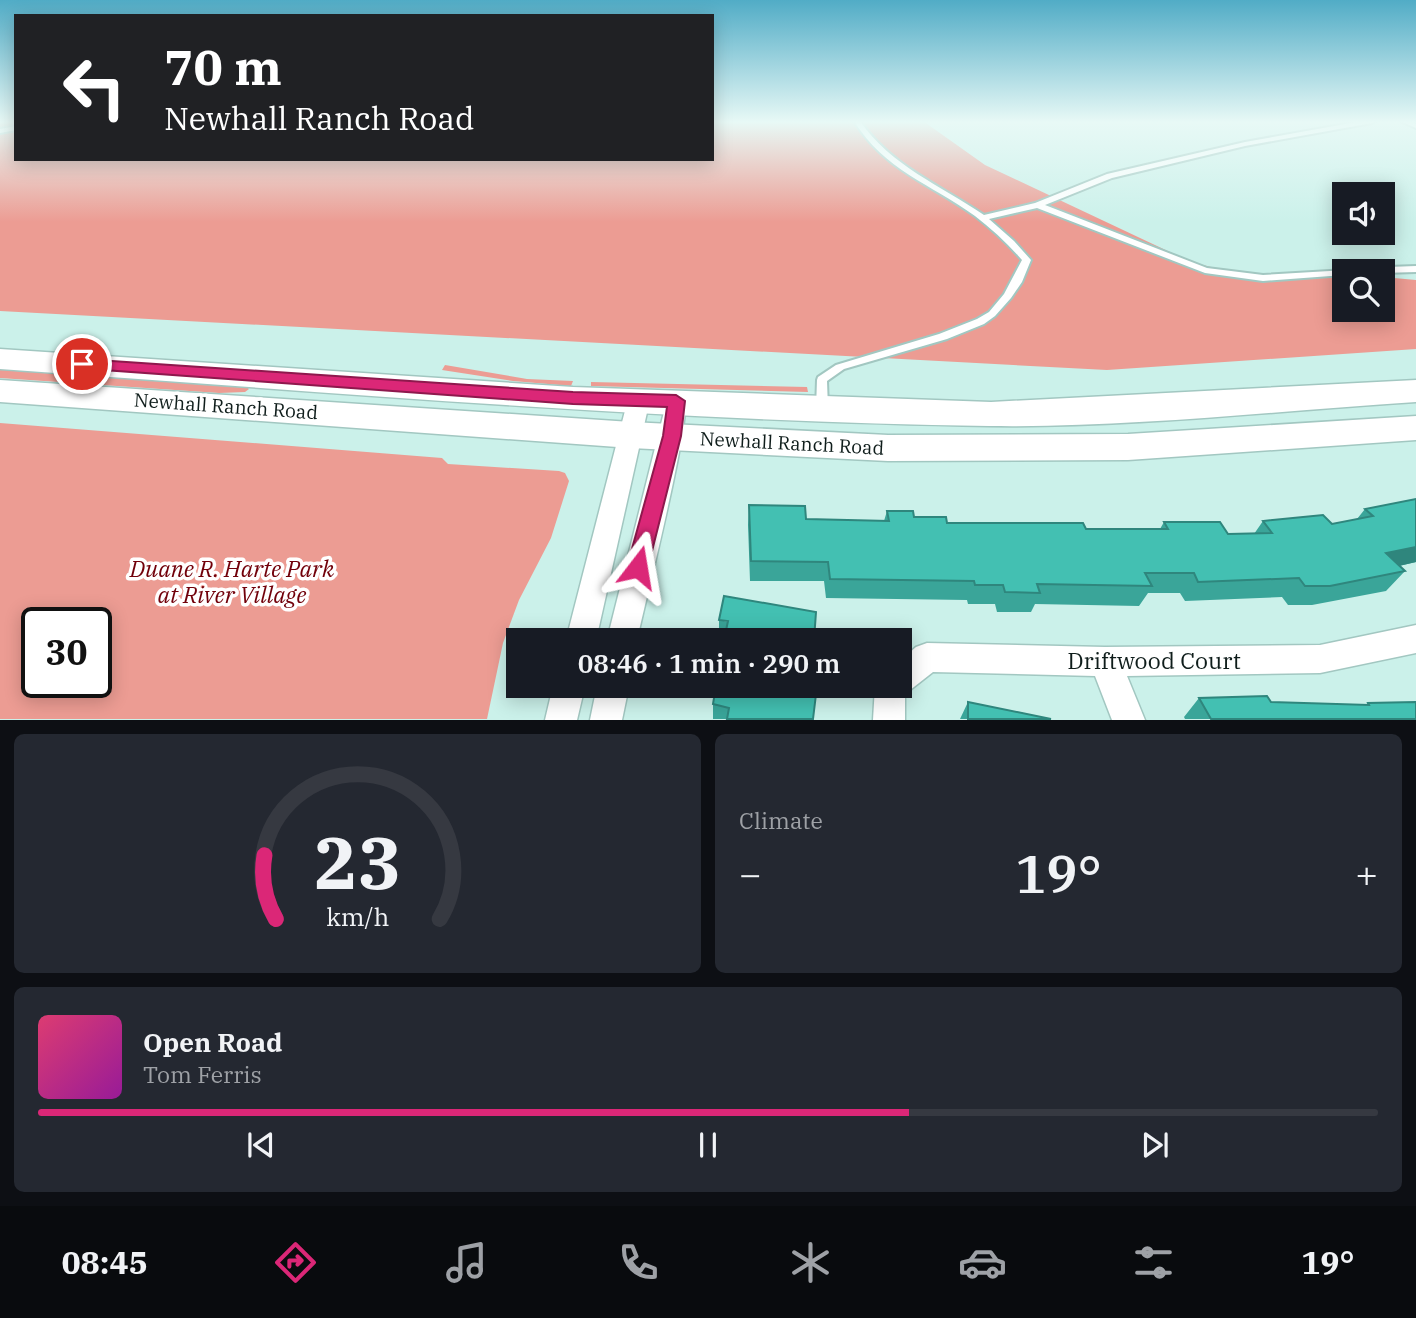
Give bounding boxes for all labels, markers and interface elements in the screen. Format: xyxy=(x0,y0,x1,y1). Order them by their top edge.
text: 70 m xyxy=(164,35,282,98)
icon: left xyxy=(49,42,140,133)
text: Newhall Ranch Road xyxy=(164,97,474,139)
map controls xyxy=(1332,182,1395,322)
button: sound xyxy=(1332,182,1395,245)
button: search xyxy=(1332,259,1395,322)
pin xyxy=(52,334,112,394)
icon: arrive xyxy=(63,345,101,383)
street label: Newhall Ranch Road xyxy=(133,388,319,424)
street label: Newhall Ranch Road xyxy=(699,426,885,460)
position arrow xyxy=(601,530,675,604)
park label: Duane R. Harte Park at River Village xyxy=(129,553,335,609)
speed limit sign: 30 xyxy=(21,607,112,698)
street label: Driftwood Court xyxy=(1067,645,1241,675)
text: 08:46 · 1 min · 290 m xyxy=(578,646,840,680)
text: Climate xyxy=(739,805,823,835)
text: 23 xyxy=(314,815,401,910)
text: 19° xyxy=(1015,840,1102,907)
text: − xyxy=(739,849,762,898)
text: + xyxy=(1355,849,1378,898)
text: km/h xyxy=(326,900,389,933)
text: Open Road xyxy=(143,1025,282,1059)
text: Tom Ferris xyxy=(143,1059,262,1089)
icon: previous xyxy=(242,1126,280,1164)
icon: pause xyxy=(689,1126,727,1164)
icon: next xyxy=(1136,1126,1174,1164)
icon: directions xyxy=(271,1238,320,1287)
icon: music xyxy=(442,1238,491,1287)
icon: phone xyxy=(614,1238,663,1287)
icon: climate xyxy=(786,1238,835,1287)
icon: car xyxy=(958,1238,1007,1287)
icon: filters xyxy=(1129,1238,1178,1287)
text: 08:45 xyxy=(61,1241,148,1283)
text: 19° xyxy=(1301,1241,1355,1283)

